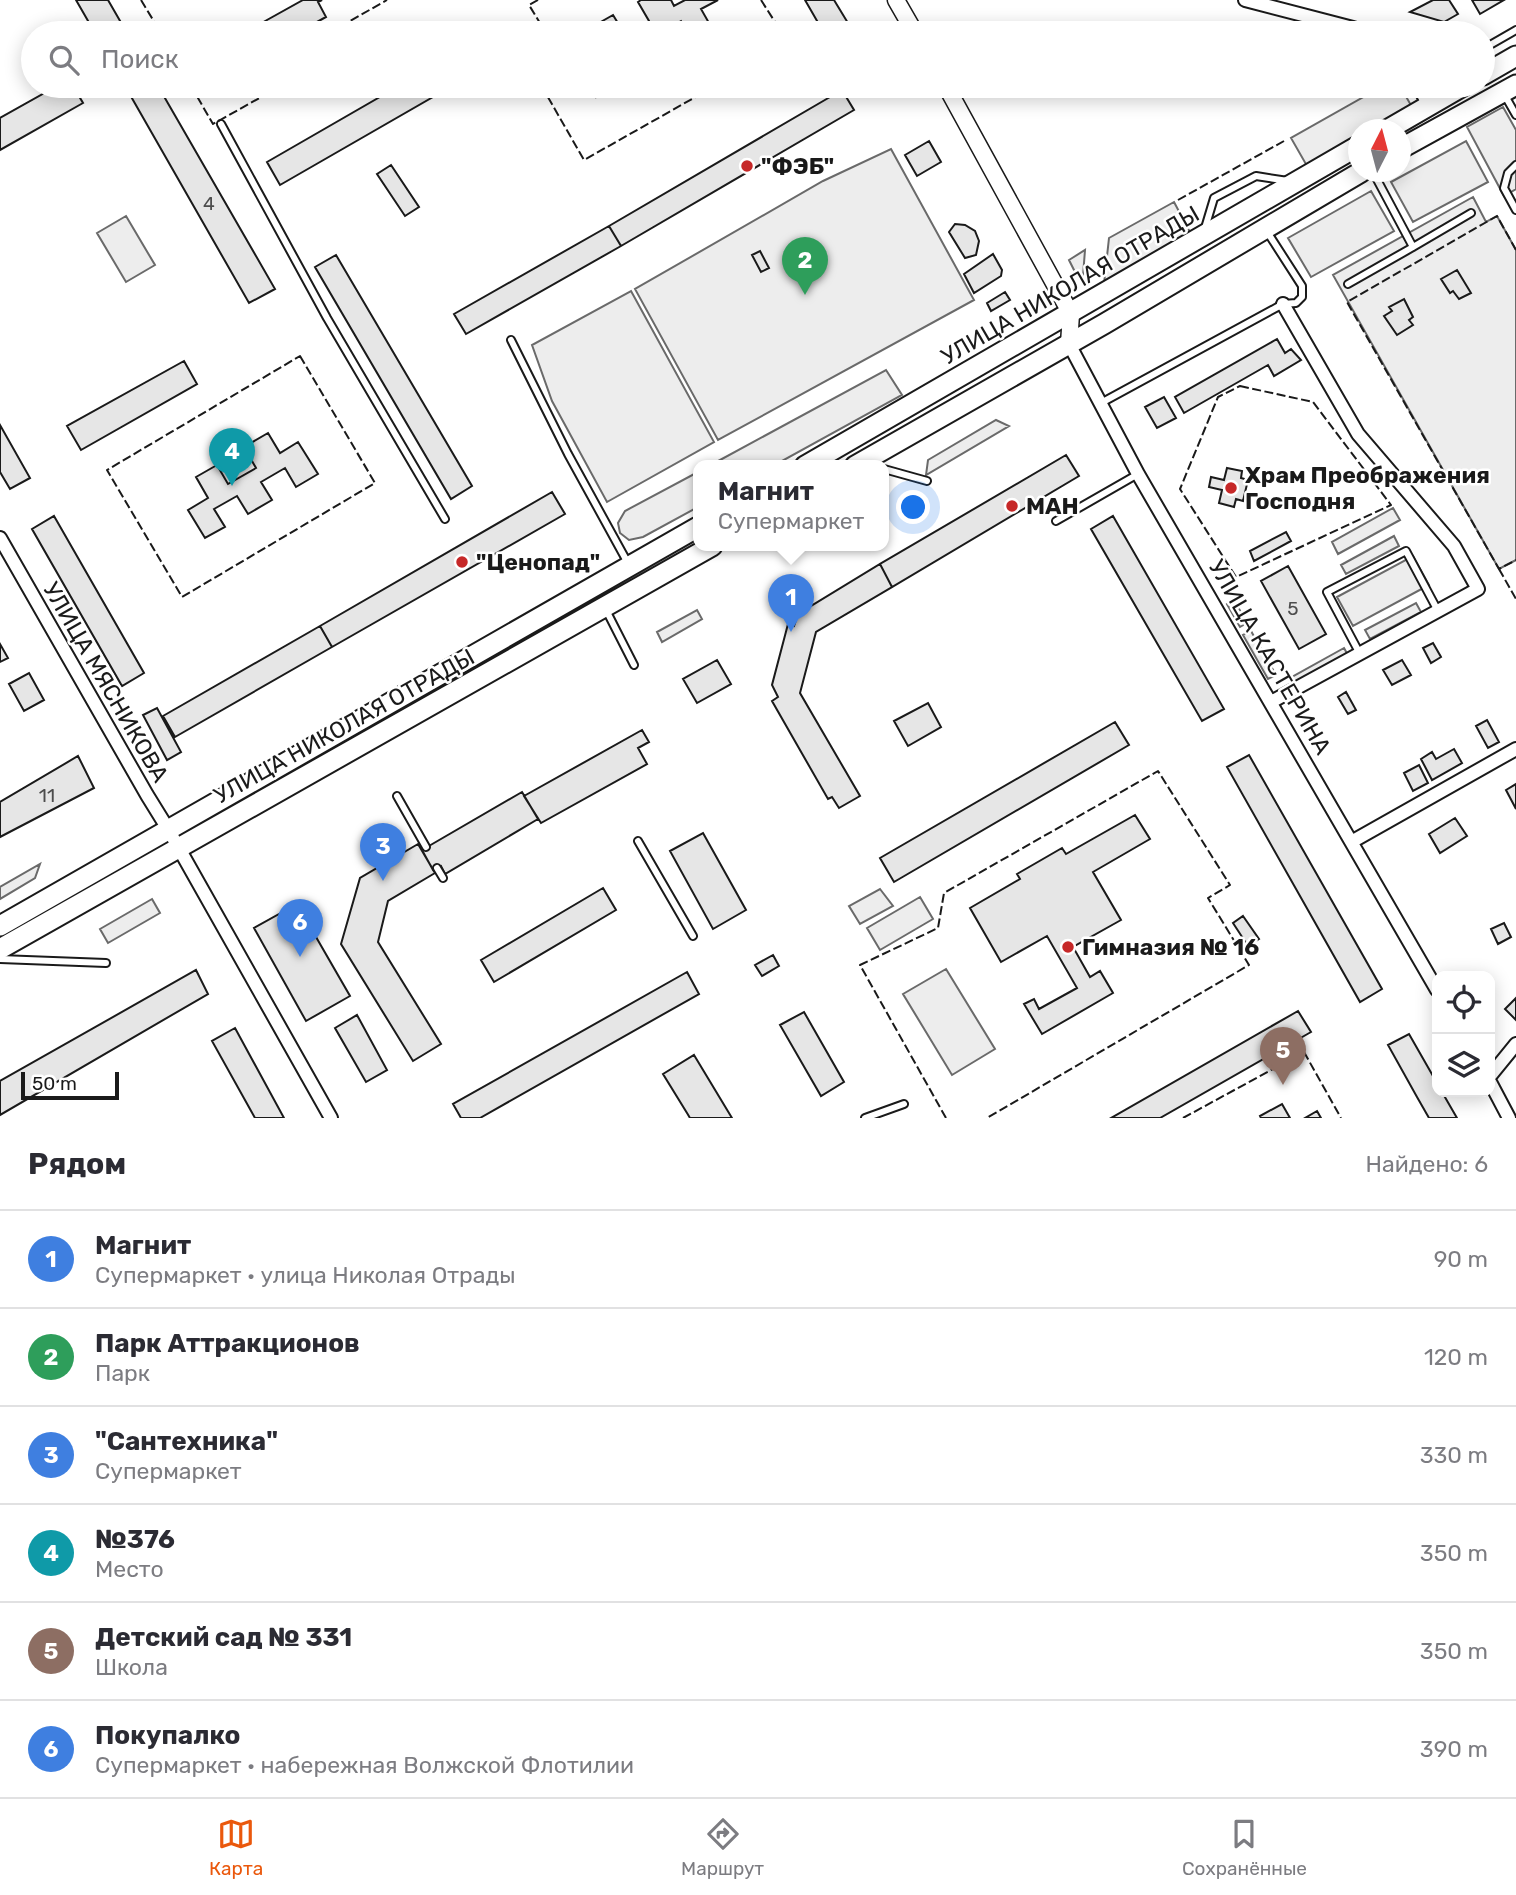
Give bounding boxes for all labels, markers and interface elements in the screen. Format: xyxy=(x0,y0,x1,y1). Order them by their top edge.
search box xyxy=(21,21,1495,98)
icon: search xyxy=(45,41,83,79)
text: Поиск xyxy=(101,44,179,75)
north arrow xyxy=(1348,119,1411,182)
place label: "ФЭБ" xyxy=(761,152,834,180)
marker: "ФЭБ" xyxy=(739,158,755,174)
house number: 4 xyxy=(203,192,215,215)
street label: УЛИЦА НИКОЛАЯ ОТРАДЫ xyxy=(936,200,1204,370)
pin: 2 xyxy=(782,237,828,295)
pin: 4 xyxy=(209,428,255,486)
popup xyxy=(693,460,889,551)
place label: Храм Преображения Господня xyxy=(1245,461,1490,515)
text: Магнит xyxy=(718,476,814,507)
marker: Храм Преображения Господня xyxy=(1223,480,1239,496)
your location xyxy=(896,490,930,524)
place label: МАН xyxy=(1026,492,1079,520)
marker: МАН xyxy=(1004,498,1020,514)
text: Супермаркет xyxy=(718,507,864,535)
place label: "Ценопад" xyxy=(476,548,600,576)
marker: "Ценопад" xyxy=(454,554,470,570)
street label: УЛИЦА КАСТЕРИНА xyxy=(1203,555,1337,759)
pin: 1 xyxy=(768,574,814,632)
street label: УЛИЦА МЯСНИКОВА xyxy=(37,577,175,787)
house number: 5 xyxy=(1287,597,1299,620)
street label: УЛИЦА НИКОЛАЯ ОТРАДЫ xyxy=(209,643,479,809)
house number: 11 xyxy=(39,784,55,807)
pin: 3 xyxy=(360,823,406,881)
pin: 6 xyxy=(277,899,323,957)
place label: Гимназия № 16 xyxy=(1082,933,1259,961)
marker: Гимназия № 16 xyxy=(1060,939,1076,955)
map controls xyxy=(1432,971,1495,1097)
button: locate xyxy=(1432,971,1495,1034)
pin: 5 xyxy=(1260,1027,1306,1085)
button: layers xyxy=(1432,1034,1495,1097)
scale bar xyxy=(21,1069,119,1101)
text: 50 m xyxy=(32,1072,77,1095)
text: Рядом xyxy=(28,1146,126,1182)
text: Найдено: 6 xyxy=(1366,1150,1488,1178)
text: Магнит xyxy=(95,1230,191,1261)
text: 1 xyxy=(45,1245,57,1273)
text: 90 m xyxy=(1434,1245,1488,1273)
text: Супермаркет · улица Николая Отрады xyxy=(95,1261,516,1289)
text: Парк Аттракционов xyxy=(95,1328,360,1359)
text: 2 xyxy=(44,1343,58,1371)
text: 120 m xyxy=(1424,1343,1488,1371)
text: Парк xyxy=(95,1359,150,1387)
text: "Сантехника" xyxy=(95,1426,278,1457)
text: 3 xyxy=(43,1441,59,1469)
text: 330 m xyxy=(1420,1441,1488,1469)
text: Супермаркет xyxy=(95,1457,242,1485)
text: №376 xyxy=(95,1524,175,1555)
text: 4 xyxy=(43,1539,59,1567)
text: 350 m xyxy=(1420,1539,1488,1567)
text: Место xyxy=(95,1555,164,1583)
text: Детский сад № 331 xyxy=(95,1622,352,1653)
text: 5 xyxy=(44,1637,58,1665)
text: 350 m xyxy=(1420,1637,1488,1665)
text: Школа xyxy=(95,1653,168,1681)
text: Покупалко xyxy=(95,1720,240,1751)
text: 6 xyxy=(44,1735,58,1763)
text: 390 m xyxy=(1420,1735,1488,1763)
text: Супермаркет · набережная Волжской Флотилии xyxy=(95,1751,634,1779)
tab: Карта xyxy=(209,1815,263,1880)
tab: Маршрут xyxy=(681,1815,764,1880)
tab: Сохранённые xyxy=(1182,1815,1307,1880)

